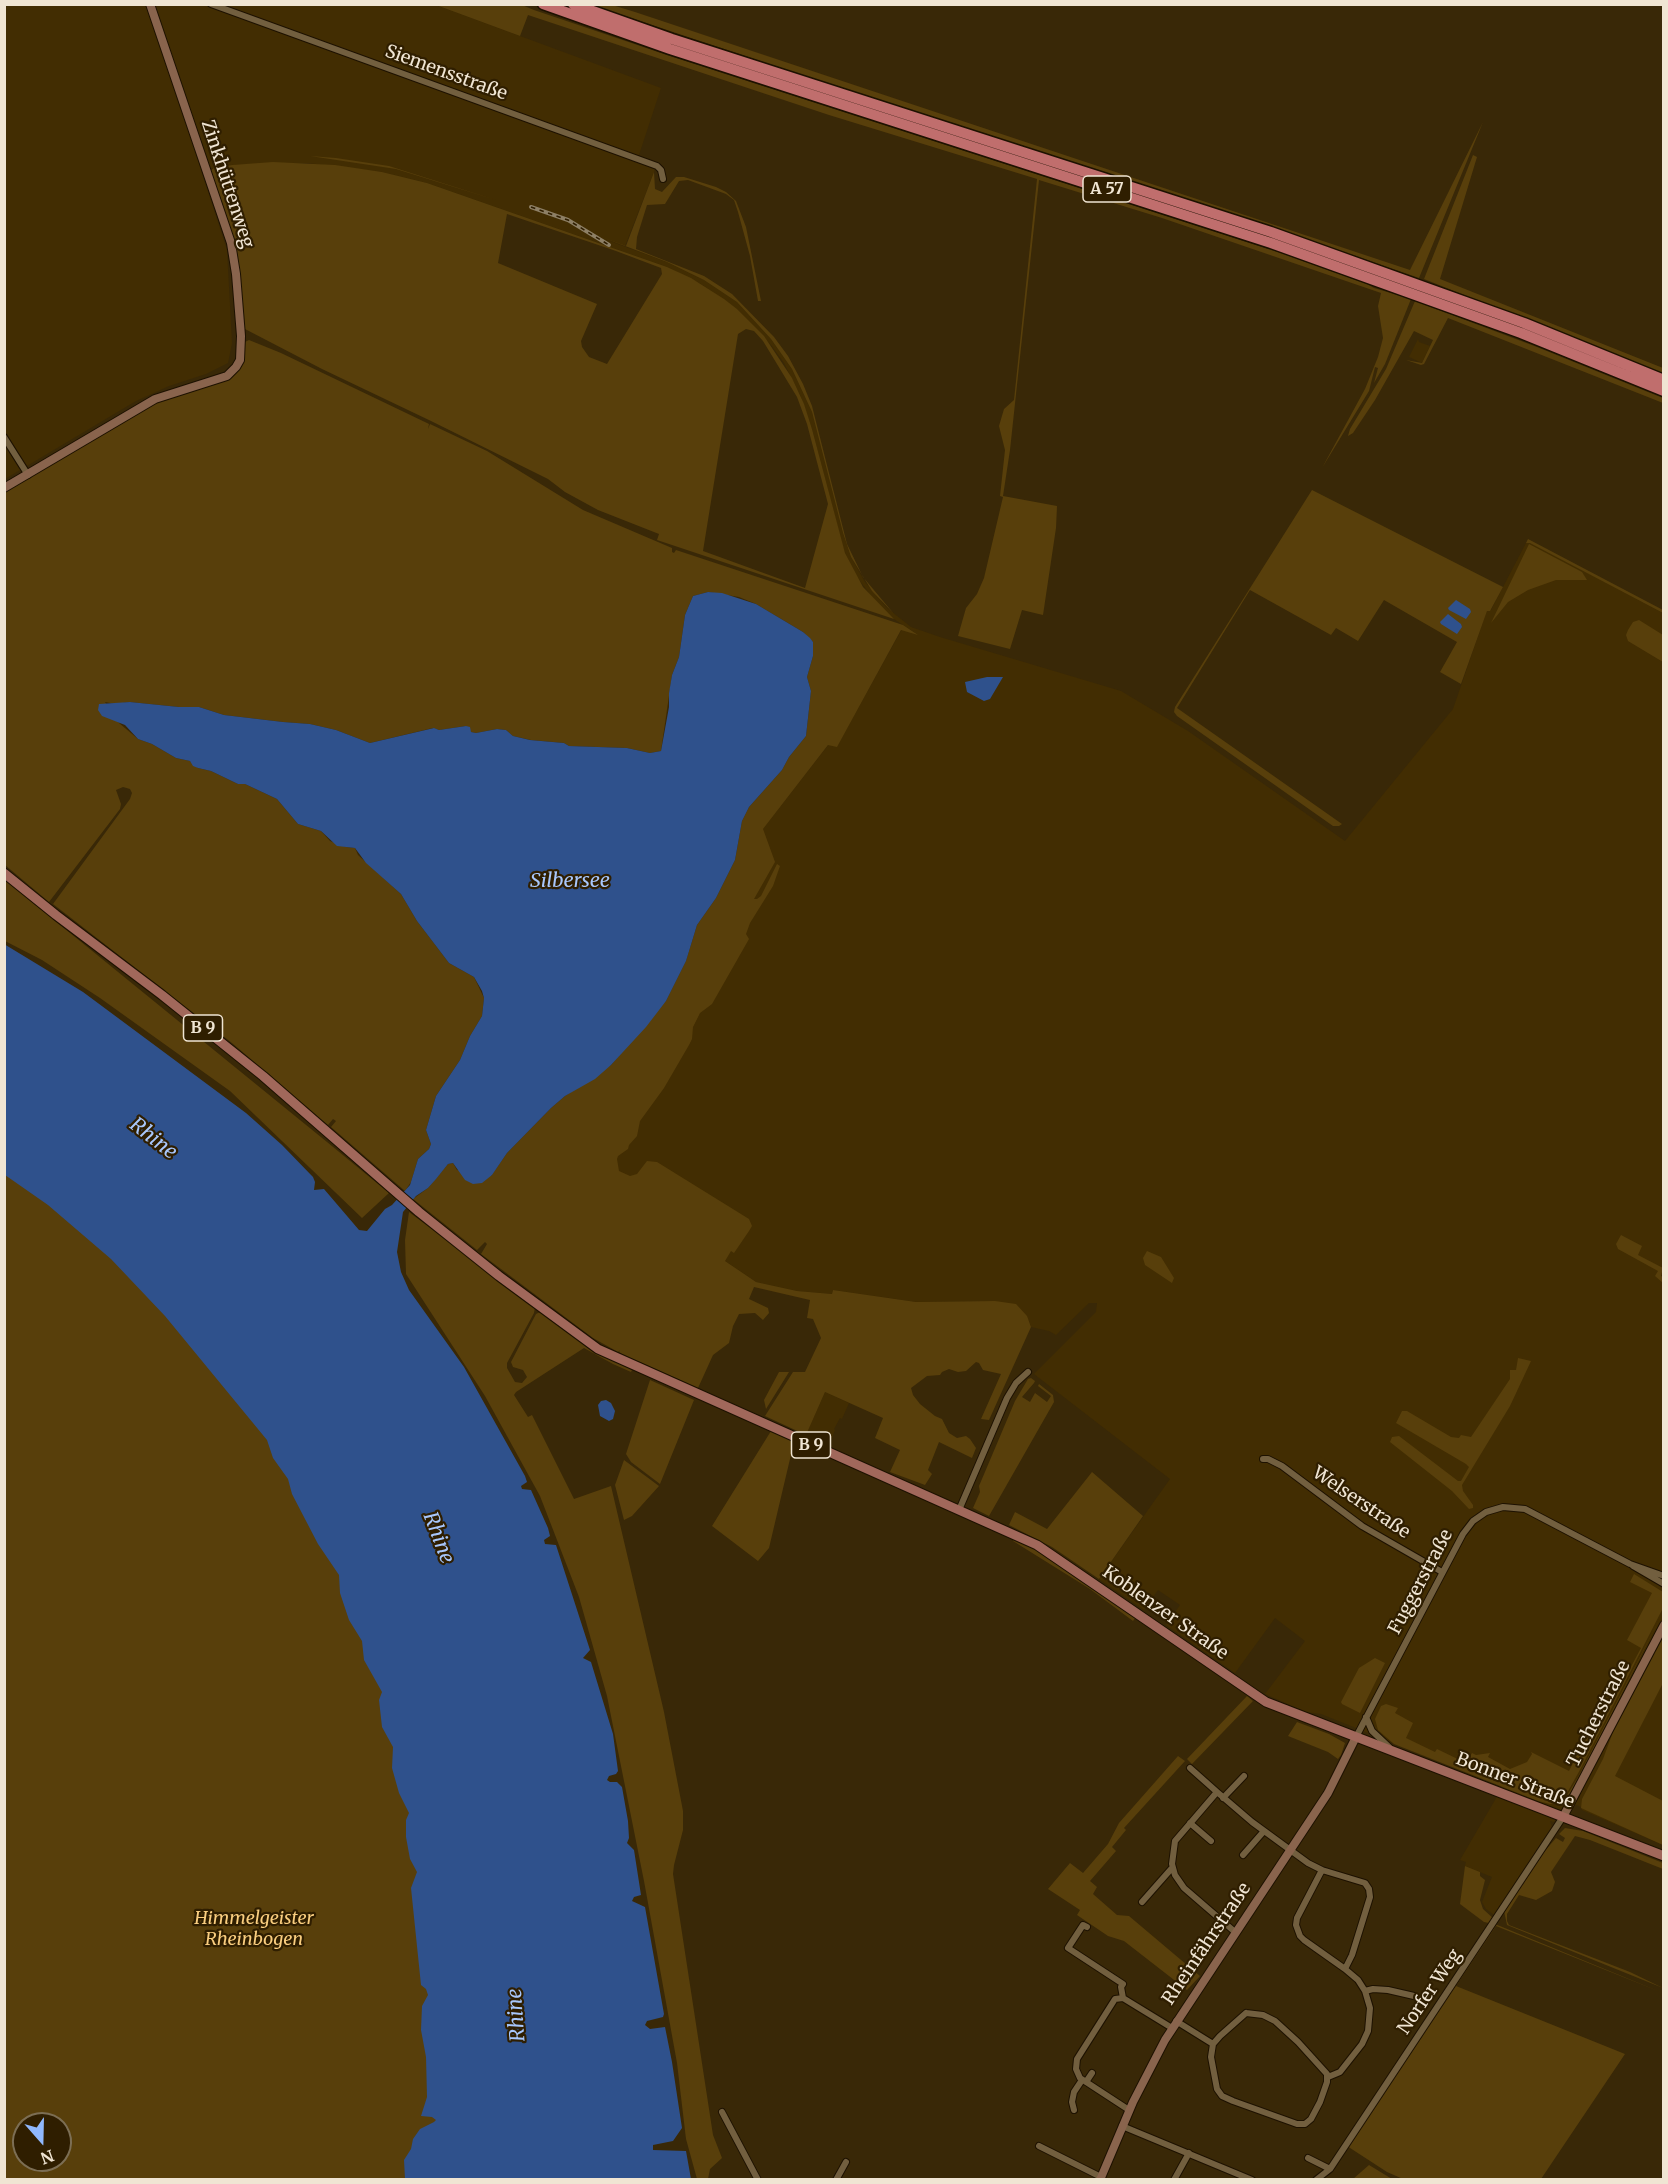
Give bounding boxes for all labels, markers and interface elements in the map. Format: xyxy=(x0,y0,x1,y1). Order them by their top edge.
street label: Siemensstraße xyxy=(382,41,510,105)
street label: Zinkhüttenweg xyxy=(196,117,258,251)
road number: A 57 xyxy=(1083,176,1131,202)
water label: Silbersee xyxy=(530,869,610,893)
road number: B 9 xyxy=(184,1015,222,1041)
water label: Rhine xyxy=(125,1113,181,1165)
road number: B 9 xyxy=(792,1432,830,1458)
street label: Welserstraße xyxy=(1308,1462,1414,1544)
water label: Rhine xyxy=(417,1509,459,1567)
street label: Fuggerstraße xyxy=(1384,1526,1458,1638)
street label: Koblenzer Straße xyxy=(1098,1562,1232,1664)
street label: Tucherstraße xyxy=(1563,1657,1635,1771)
street label: Bonner Straße xyxy=(1453,1748,1577,1814)
street label: Rheinfährstraße xyxy=(1158,1879,1256,2009)
park label: Himmelgeister Rheinbogen xyxy=(194,1908,314,1950)
street label: Norfer Weg xyxy=(1394,1945,1466,2039)
water label: Rhine xyxy=(503,1988,531,2042)
north arrow xyxy=(12,2112,72,2172)
text: N xyxy=(38,2145,57,2169)

